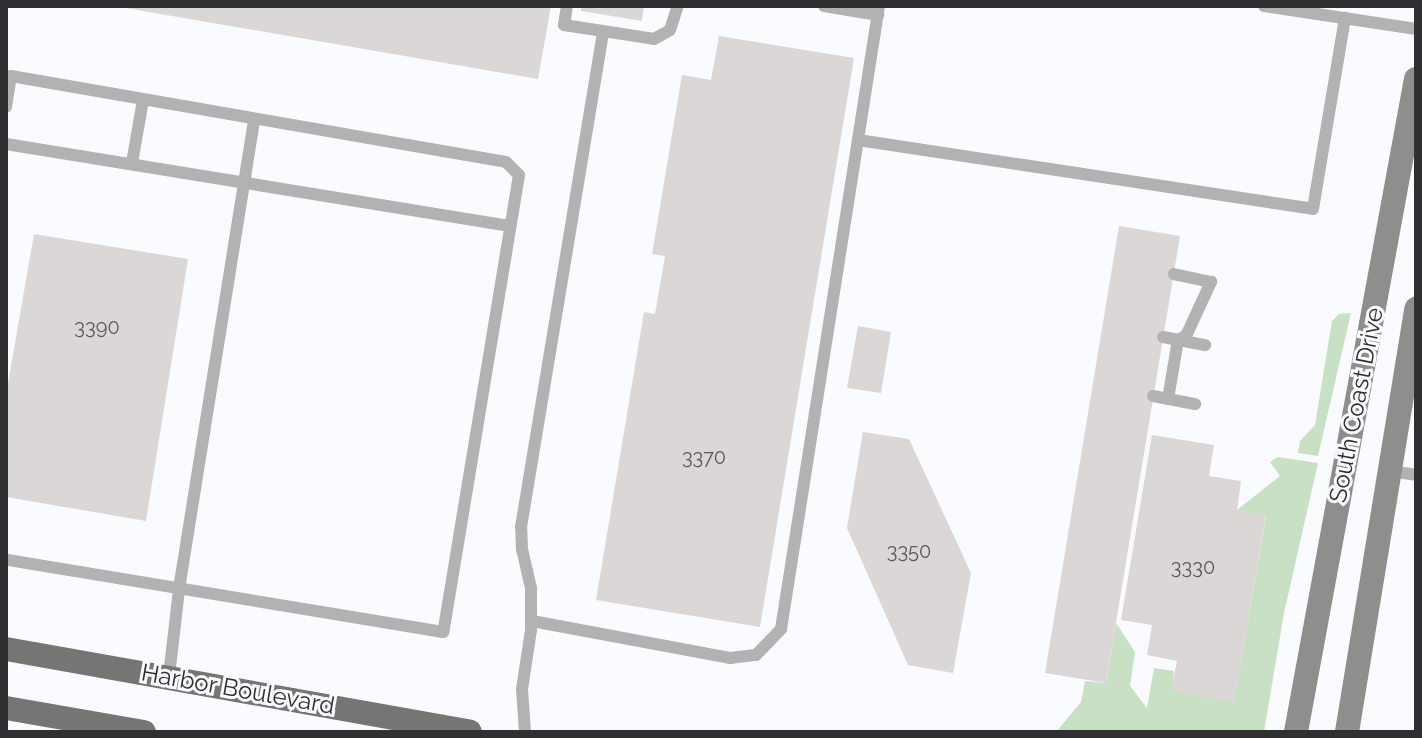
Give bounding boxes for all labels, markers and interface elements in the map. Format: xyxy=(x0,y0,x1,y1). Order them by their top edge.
street label: South Coast Drive xyxy=(1323,305,1389,505)
house number: 3390 xyxy=(74,315,120,339)
house number: 3370 xyxy=(682,445,726,469)
house number: 3350 xyxy=(887,539,931,563)
house number: 3330 xyxy=(1171,555,1215,579)
street label: Harbor Boulevard xyxy=(139,658,337,720)

